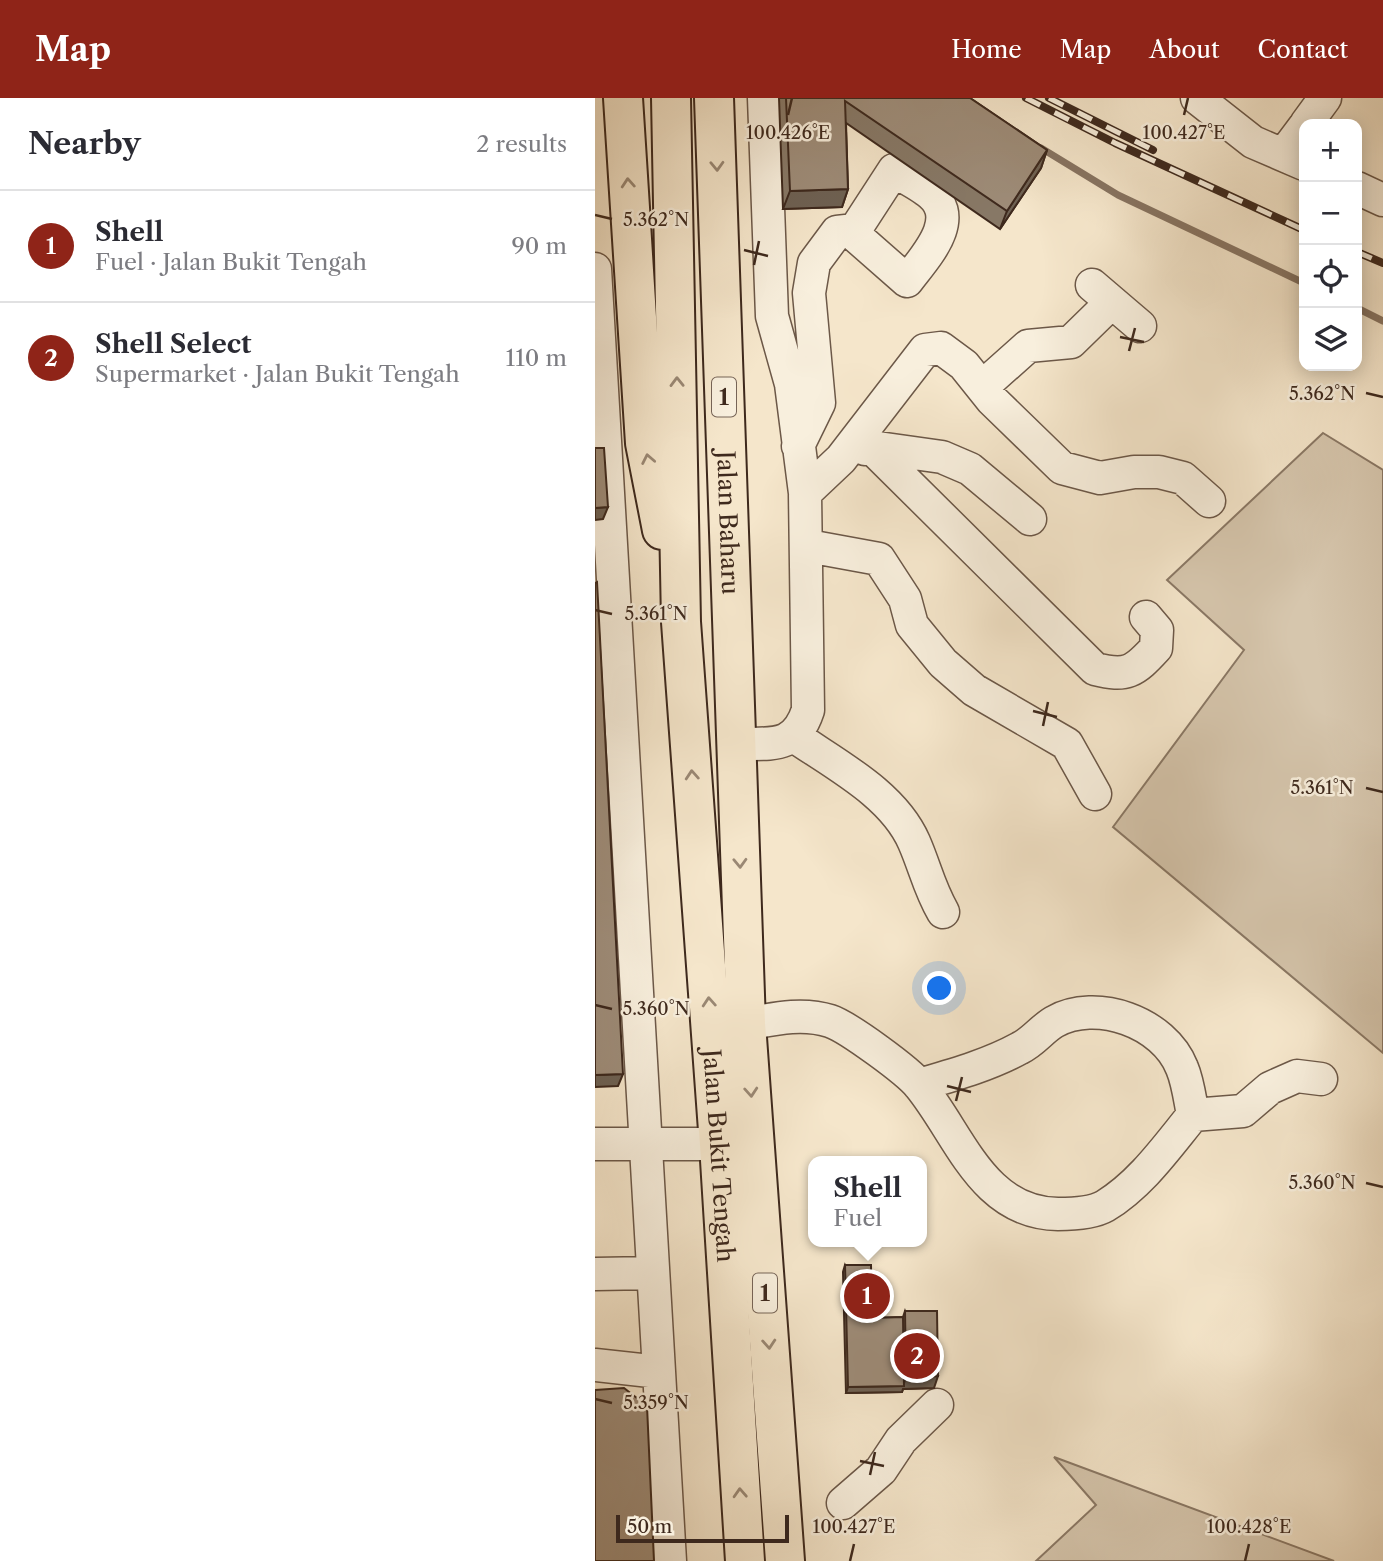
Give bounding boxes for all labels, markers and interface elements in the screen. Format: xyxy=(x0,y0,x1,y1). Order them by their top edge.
text: Map xyxy=(35,29,111,70)
text: Home xyxy=(951,35,1022,64)
text: Map xyxy=(1060,35,1111,64)
text: About xyxy=(1149,35,1220,64)
text: Contact xyxy=(1258,35,1348,64)
map controls xyxy=(1299,119,1362,371)
button: + xyxy=(1299,119,1362,182)
text: 100.426°E xyxy=(746,122,830,144)
text: 100.427°E xyxy=(1143,122,1225,144)
text: Nearby xyxy=(28,125,141,162)
text: 2 results xyxy=(476,130,567,158)
one-way arrow xyxy=(709,161,724,172)
one-way arrow xyxy=(620,177,635,188)
button: − xyxy=(1299,182,1362,245)
text: 5.362°N xyxy=(623,209,689,231)
text: Shell xyxy=(95,216,163,248)
text: 1 xyxy=(46,232,56,260)
text: 90 m xyxy=(511,232,567,260)
button: locate xyxy=(1299,245,1362,308)
text: Fuel · Jalan Bukit Tengah xyxy=(95,248,367,276)
button: layers xyxy=(1299,308,1362,371)
text: Shell Select xyxy=(95,328,252,360)
text: 2 xyxy=(44,344,58,372)
text: 110 m xyxy=(506,344,567,372)
text: Supermarket · Jalan Bukit Tengah xyxy=(95,360,460,388)
one-way arrow xyxy=(669,376,685,387)
road number: 1 xyxy=(712,378,736,416)
text: 5.362°N xyxy=(1289,383,1355,405)
street label: Jalan Baharu xyxy=(712,446,746,595)
one-way arrow xyxy=(641,453,656,465)
text: 5.361°N xyxy=(624,603,688,625)
one-way arrow xyxy=(685,770,700,781)
text: 5.361°N xyxy=(1290,777,1354,799)
one-way arrow xyxy=(732,857,747,868)
your location xyxy=(922,971,956,1005)
one-way arrow xyxy=(702,996,717,1007)
text: 5.360°N xyxy=(622,998,690,1020)
street label: Jalan Bukit Tengah xyxy=(697,1044,741,1263)
one-way arrow xyxy=(743,1087,758,1098)
popup xyxy=(808,1156,927,1247)
text: Shell xyxy=(833,1172,902,1204)
text: 5.360°N xyxy=(1288,1172,1356,1194)
text: Fuel xyxy=(833,1204,882,1232)
pin: 1 xyxy=(844,1270,890,1322)
road number: 1 xyxy=(753,1274,777,1312)
pin: 2 xyxy=(894,1330,940,1382)
one-way arrow xyxy=(761,1338,776,1349)
text: 5.359°N xyxy=(623,1392,689,1414)
one-way arrow xyxy=(733,1487,748,1498)
scale bar xyxy=(616,1512,789,1544)
text: 50 m xyxy=(627,1515,672,1538)
text: 100.427°E xyxy=(813,1516,895,1538)
text: 100.428°E xyxy=(1207,1516,1291,1538)

